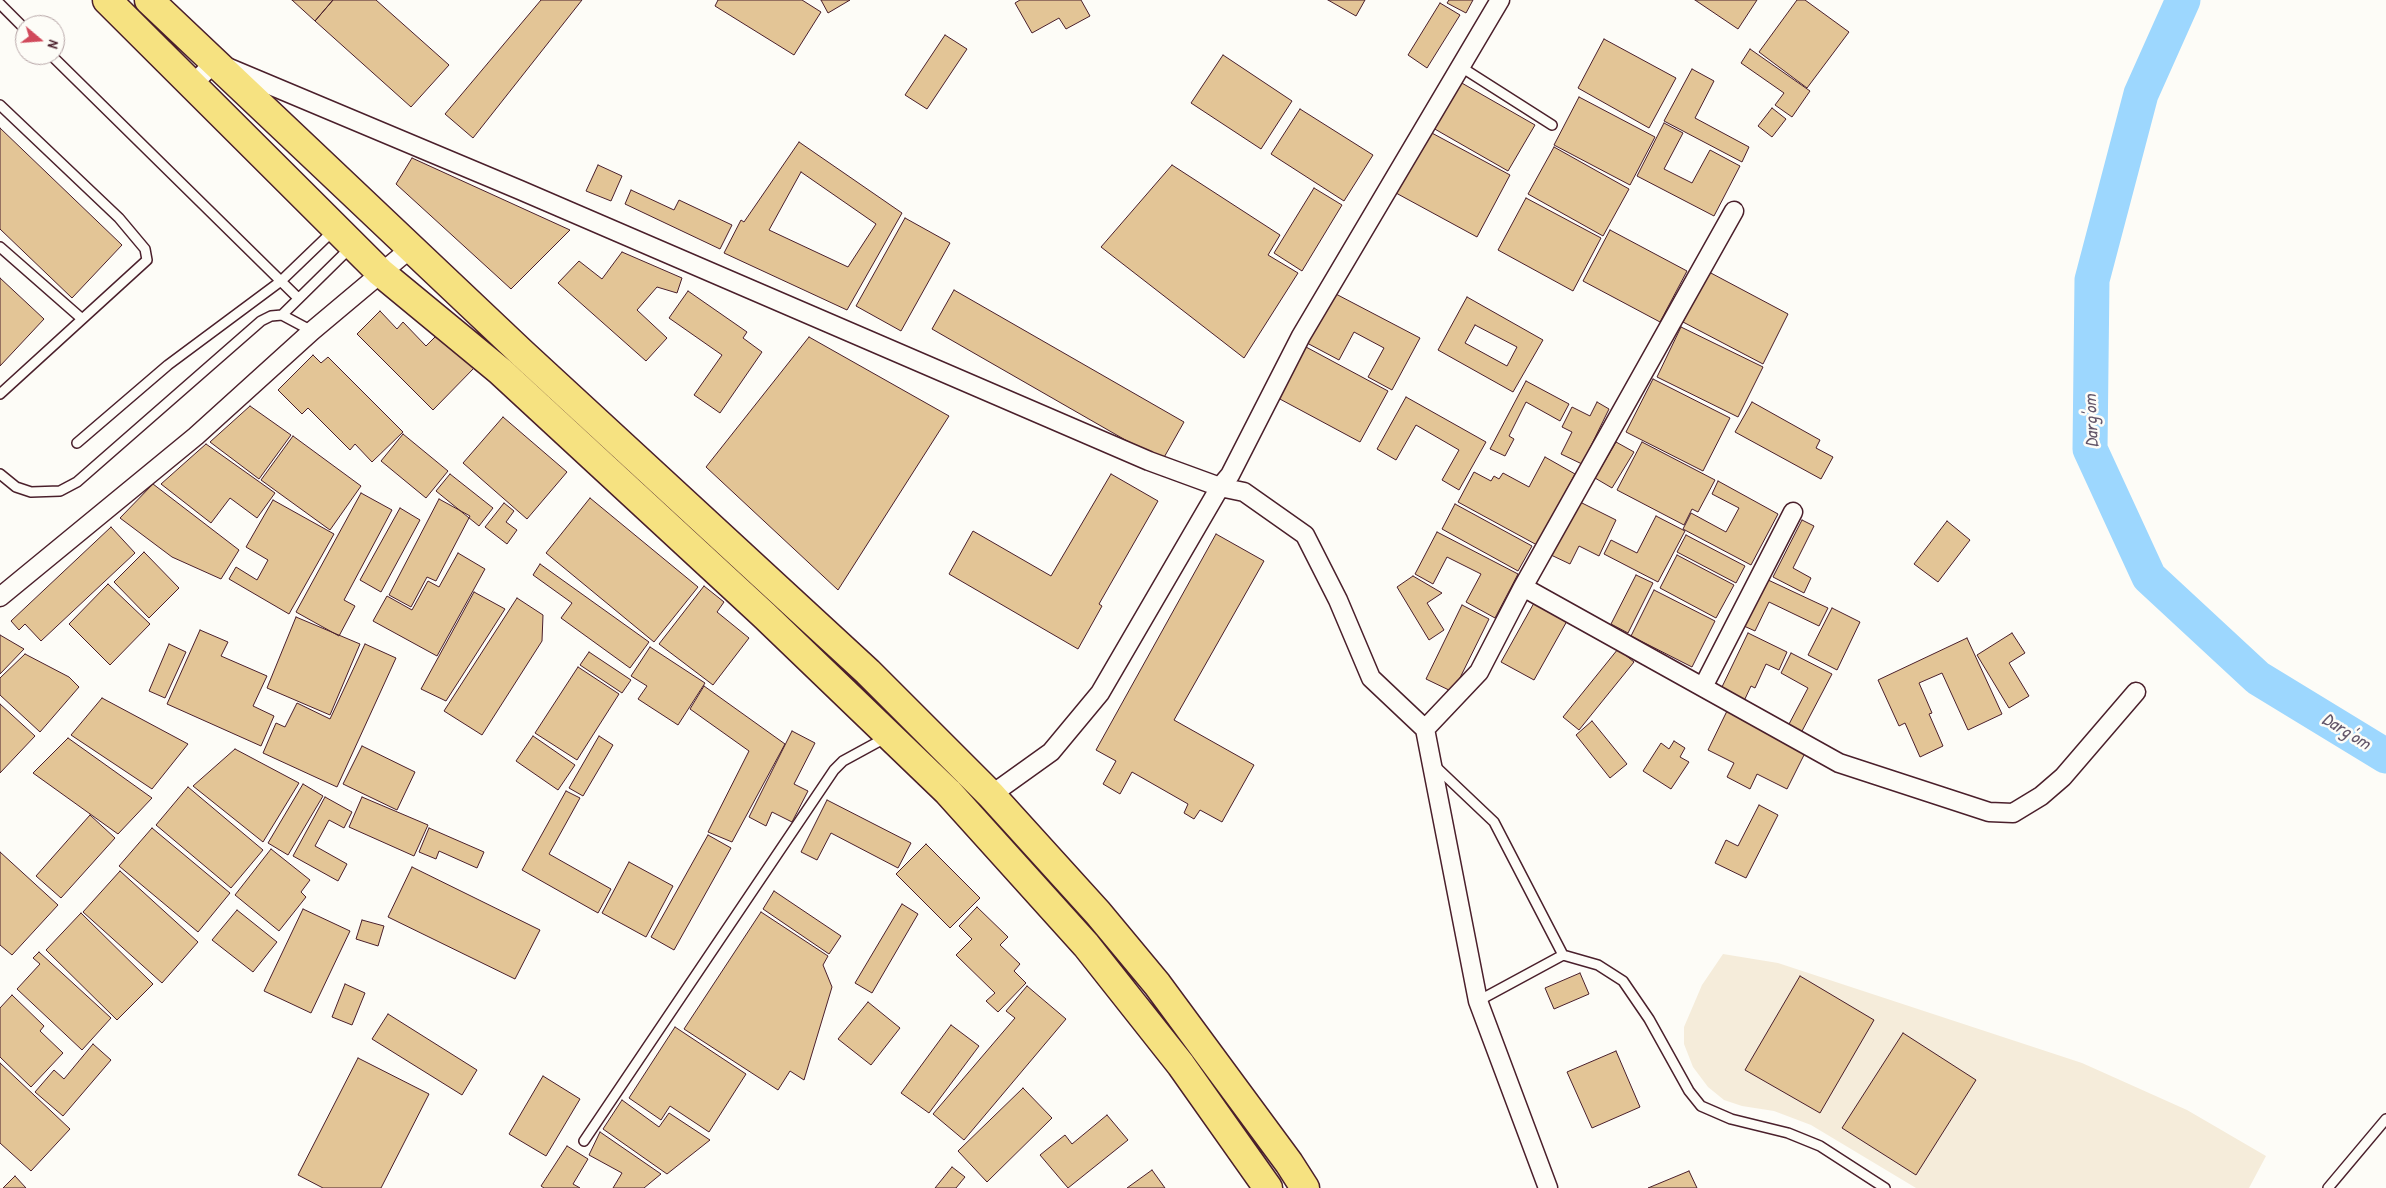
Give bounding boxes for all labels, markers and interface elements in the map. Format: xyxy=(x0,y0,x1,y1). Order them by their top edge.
north arrow xyxy=(15,15,65,65)
text: N xyxy=(44,38,64,51)
water label: Darg'om xyxy=(2080,394,2104,448)
water label: Darg'om xyxy=(2318,709,2374,755)

